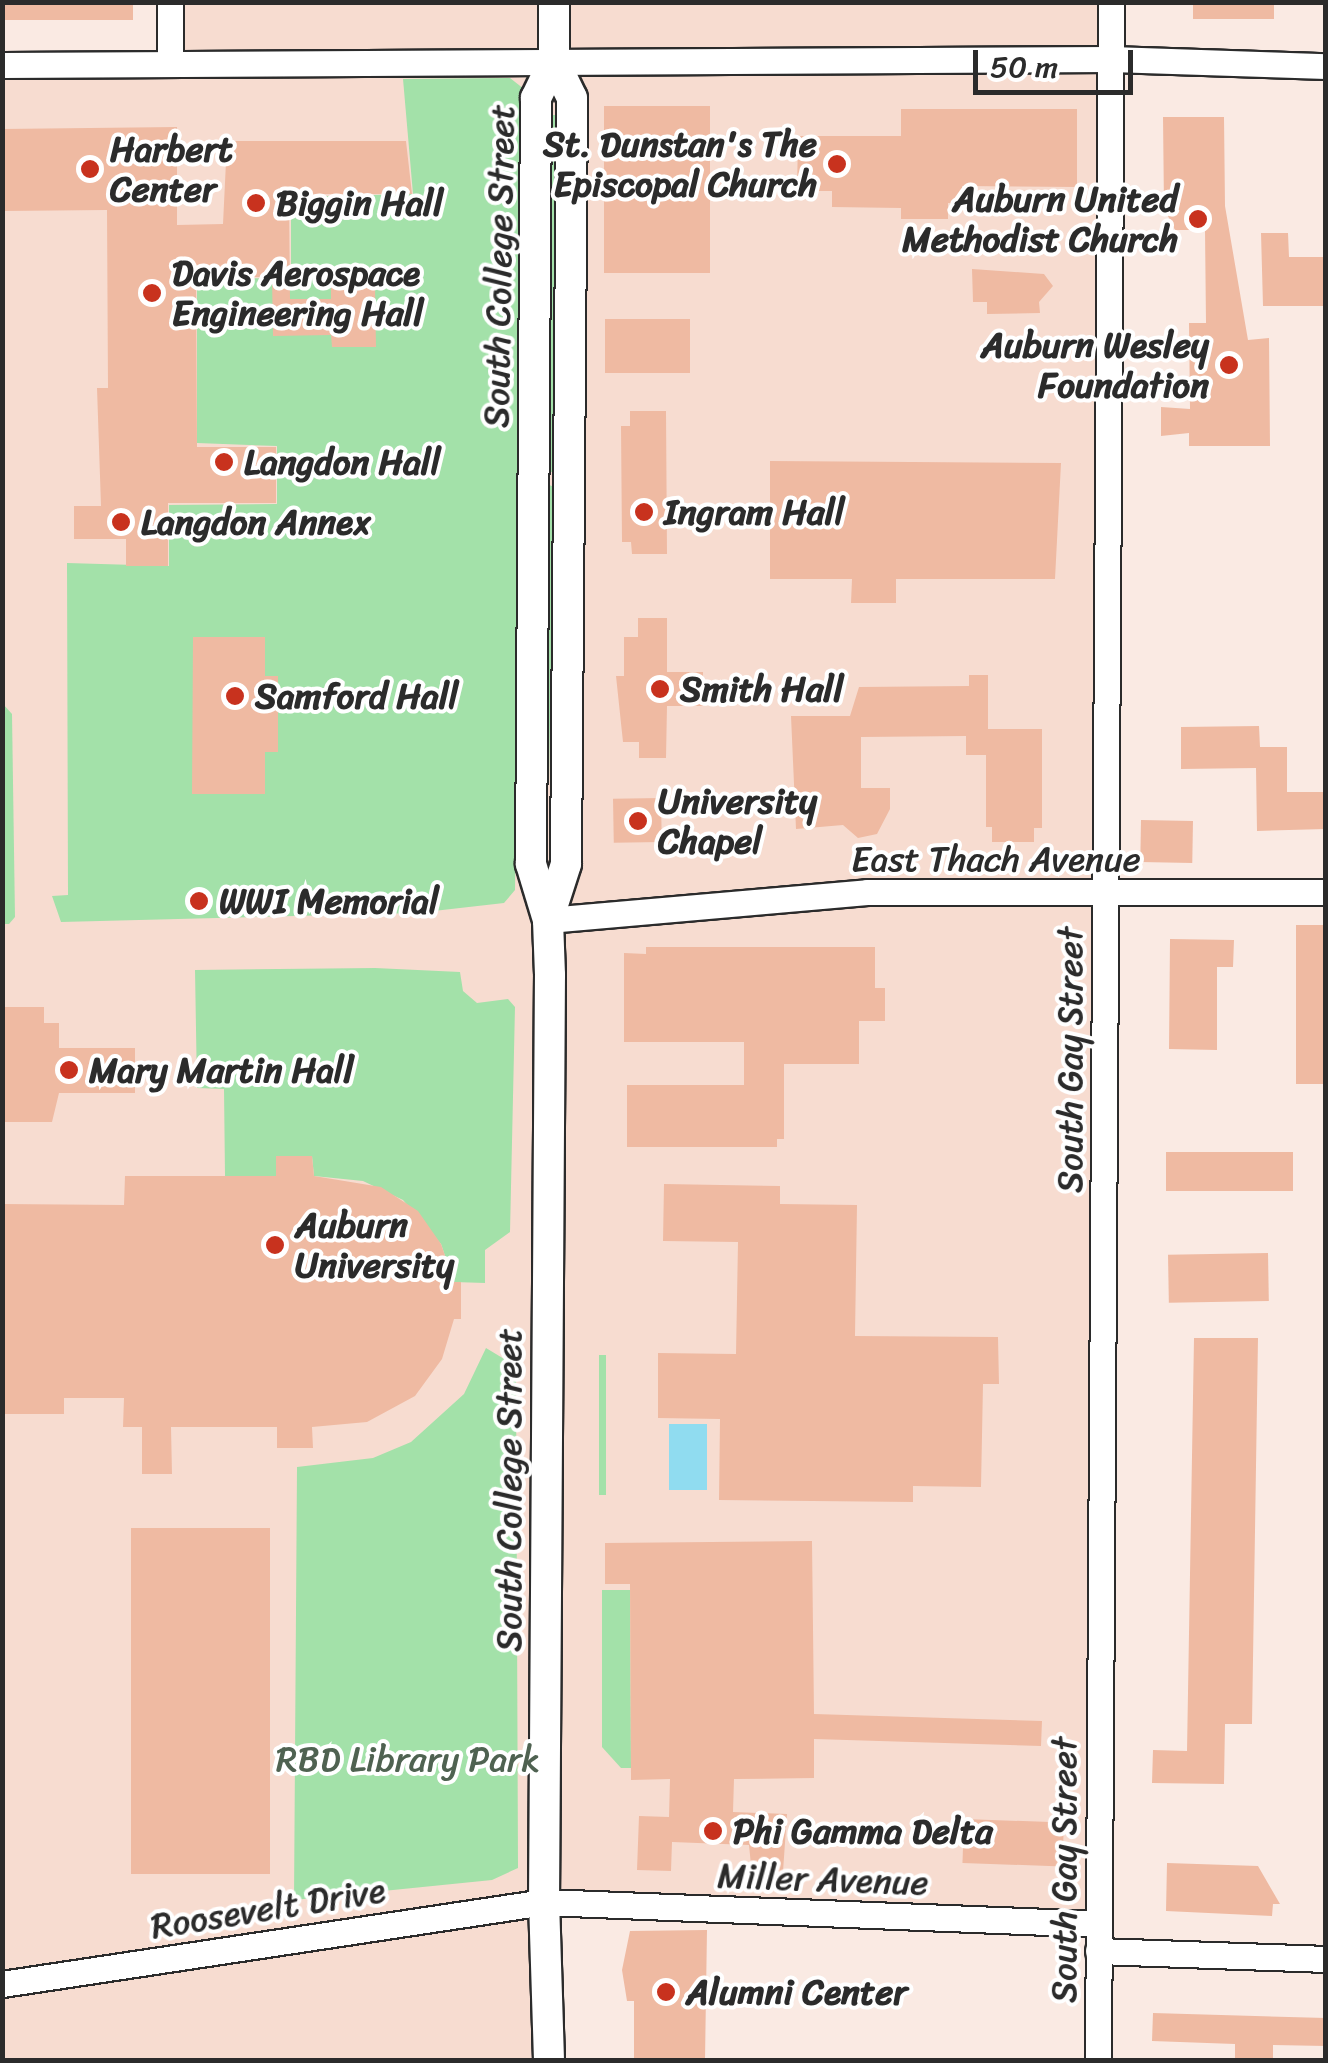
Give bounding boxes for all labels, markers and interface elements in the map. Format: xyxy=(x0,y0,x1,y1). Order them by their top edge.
scale bar xyxy=(978,30,1138,92)
text: 50 m xyxy=(990,40,1058,94)
street label: South College Street xyxy=(475,104,523,428)
place label: St. Dunstan's The Episcopal Church xyxy=(541,123,817,205)
place label: Harbert Center xyxy=(110,128,233,210)
marker: St. Dunstan's The Episcopal Church xyxy=(826,153,848,175)
marker: Harbert Center xyxy=(79,158,101,180)
place label: Auburn United Methodist Church xyxy=(902,178,1178,260)
place label: Biggin Hall xyxy=(276,182,443,224)
marker: Biggin Hall xyxy=(245,192,267,214)
marker: Auburn United Methodist Church xyxy=(1187,208,1209,230)
place label: Davis Aerospace Engineering Hall xyxy=(172,252,423,334)
marker: Davis Aerospace Engineering Hall xyxy=(141,282,163,304)
place label: Auburn Wesley Foundation xyxy=(980,324,1209,406)
marker: Auburn Wesley Foundation xyxy=(1218,354,1240,376)
place label: Langdon Hall xyxy=(244,441,441,483)
marker: Langdon Hall xyxy=(213,451,235,473)
place label: Ingram Hall xyxy=(664,491,845,533)
place label: Langdon Annex xyxy=(141,501,372,543)
marker: Ingram Hall xyxy=(633,501,655,523)
marker: Langdon Annex xyxy=(110,511,132,533)
place label: Smith Hall xyxy=(680,668,844,710)
place label: Samford Hall xyxy=(255,675,459,717)
marker: Smith Hall xyxy=(649,678,671,700)
marker: Samford Hall xyxy=(224,685,246,707)
place label: University Chapel xyxy=(658,780,817,862)
marker: University Chapel xyxy=(627,810,649,832)
street label: East Thach Avenue xyxy=(851,838,1141,880)
place label: WWI Memorial xyxy=(219,880,439,922)
marker: WWI Memorial xyxy=(188,890,210,912)
street label: South Gay Street xyxy=(1049,925,1091,1195)
place label: Mary Martin Hall xyxy=(89,1049,353,1091)
marker: Mary Martin Hall xyxy=(58,1059,80,1081)
place label: Auburn University xyxy=(295,1204,454,1286)
marker: Auburn University xyxy=(264,1234,286,1256)
street label: South College Street xyxy=(488,1328,530,1652)
street label: South Gay Street xyxy=(1043,1735,1085,2005)
park label: RBD Library Park xyxy=(276,1738,540,1780)
place label: Phi Gamma Delta xyxy=(733,1810,993,1852)
marker: Phi Gamma Delta xyxy=(702,1820,724,1842)
street label: Miller Avenue xyxy=(717,1854,929,1904)
street label: Roosevelt Drive xyxy=(147,1869,389,1947)
place label: Alumni Center xyxy=(686,1971,909,2013)
marker: Alumni Center xyxy=(655,1981,677,2003)

